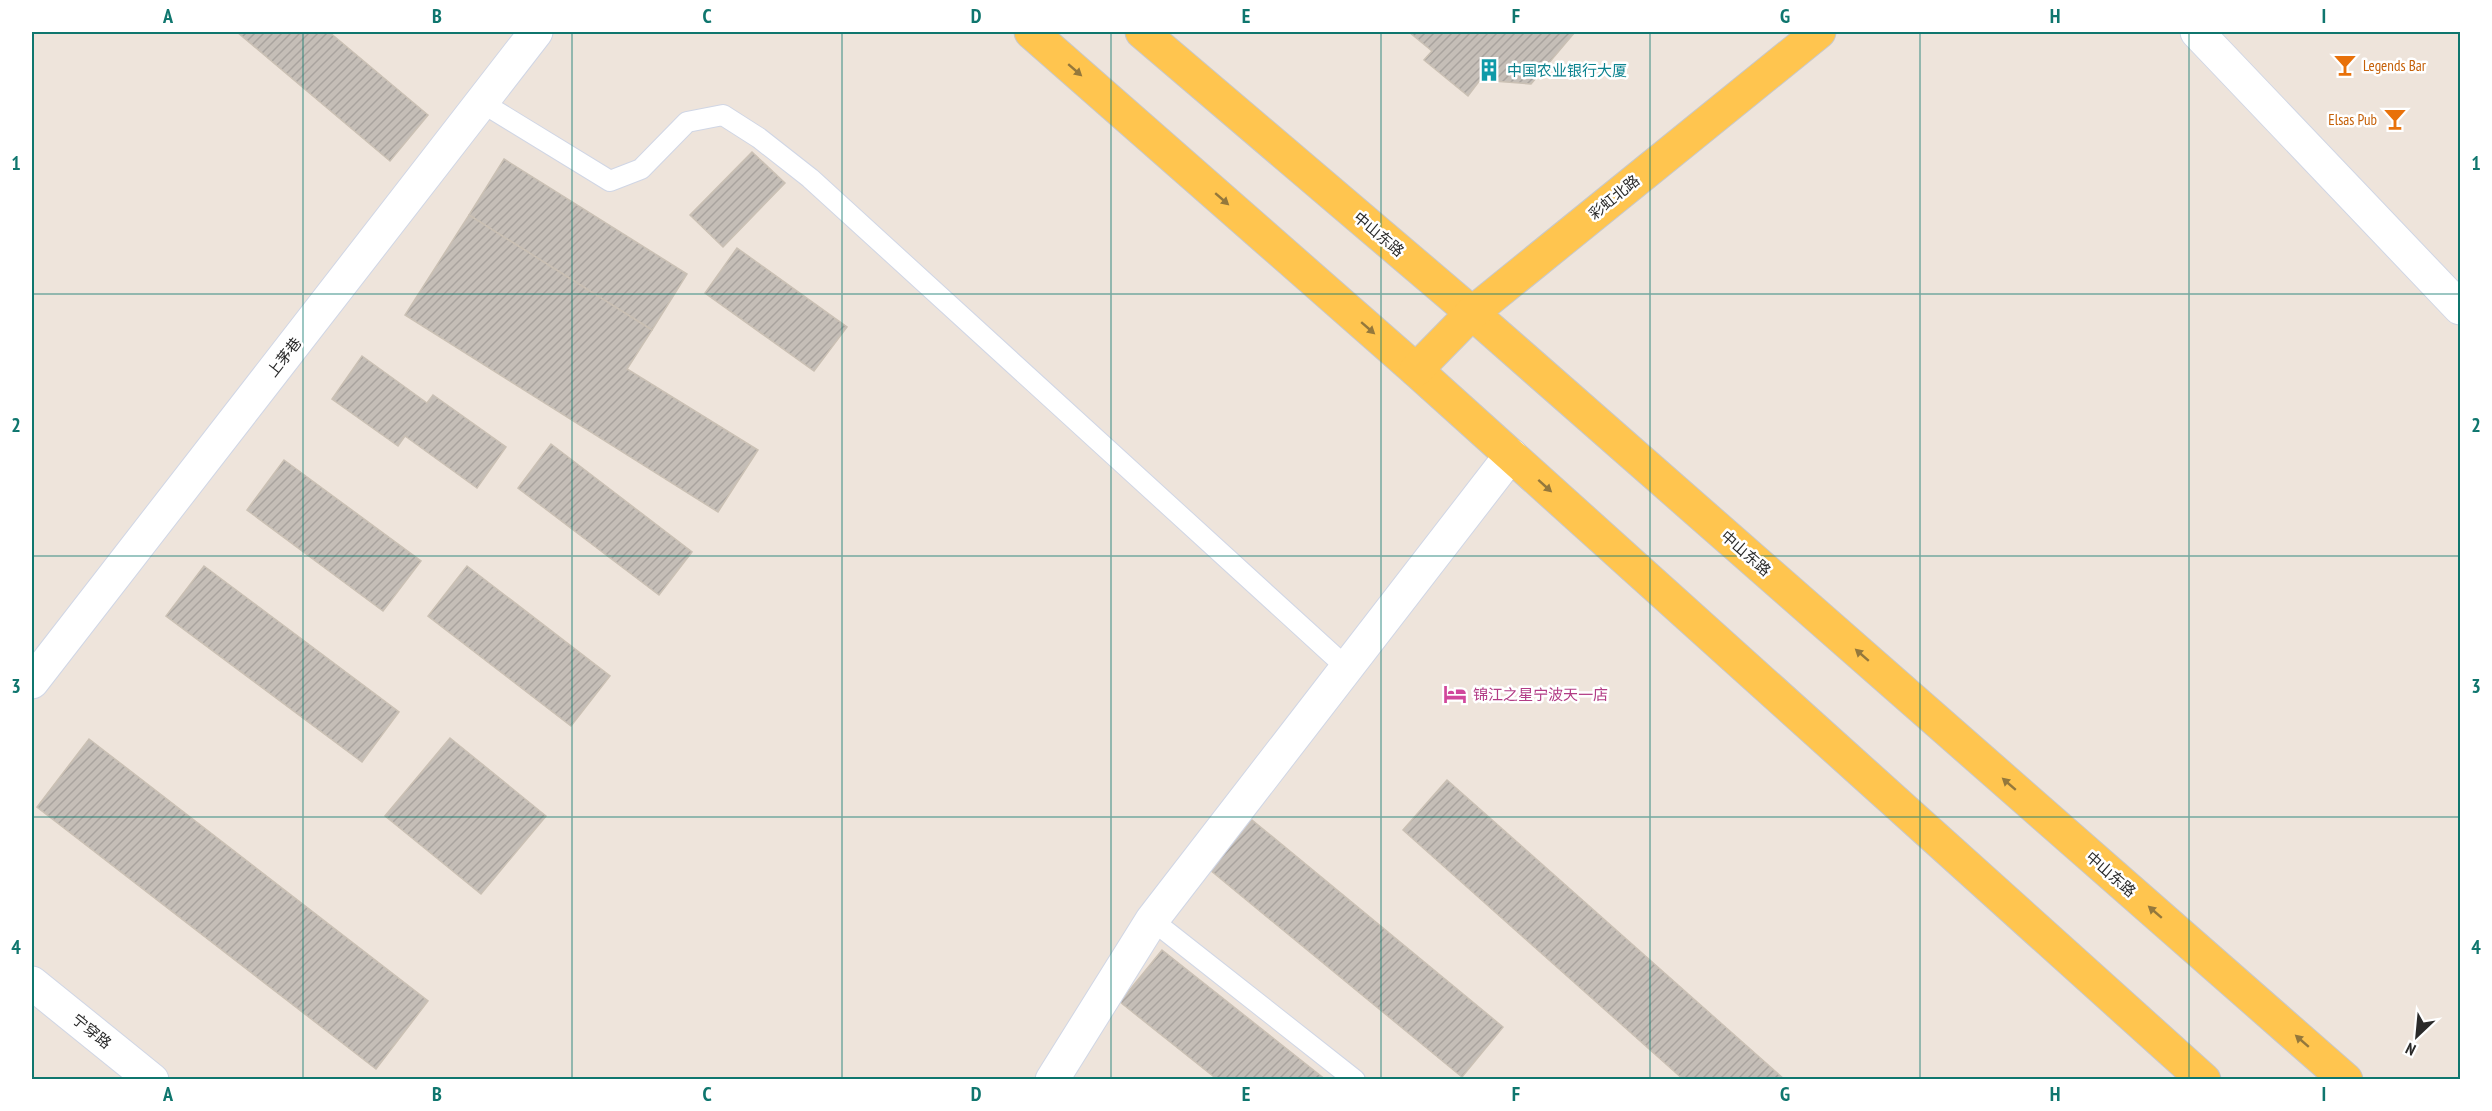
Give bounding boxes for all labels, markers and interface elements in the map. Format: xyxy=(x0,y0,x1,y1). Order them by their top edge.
text: A xyxy=(162,3,174,29)
text: B xyxy=(432,3,442,29)
text: C xyxy=(702,3,712,29)
text: D xyxy=(971,3,982,29)
text: E xyxy=(1242,3,1250,29)
text: F xyxy=(1512,3,1520,29)
text: G xyxy=(1780,3,1790,29)
text: H xyxy=(2050,3,2060,29)
text: I xyxy=(2322,3,2326,29)
bar icon: Legends Bar xyxy=(2332,52,2358,78)
place label: Legends Bar xyxy=(2363,56,2427,75)
building icon: 中国农业银行大厦 xyxy=(1476,57,1502,83)
place label: 中国农业银行大厦 xyxy=(1507,61,1627,80)
one-way arrow xyxy=(1067,63,1082,76)
bar icon: Elsas Pub xyxy=(2382,106,2408,132)
place label: Elsas Pub xyxy=(2328,110,2377,129)
text: 1 xyxy=(11,150,21,176)
text: 1 xyxy=(2471,150,2481,176)
street label: 彩虹北路 xyxy=(1585,171,1643,223)
one-way arrow xyxy=(1214,192,1229,206)
street label: 中山东路 xyxy=(1350,207,1408,261)
one-way arrow xyxy=(1360,321,1375,334)
street label: 上茅巷 xyxy=(263,333,305,381)
text: 2 xyxy=(11,412,21,438)
text: 2 xyxy=(2471,412,2481,438)
one-way arrow xyxy=(1537,479,1552,492)
street label: 中山东路 xyxy=(1717,526,1775,580)
one-way arrow xyxy=(1855,649,1870,662)
text: 3 xyxy=(11,673,21,699)
text: 3 xyxy=(2471,673,2481,699)
hotel icon: 锦江之星宁波天一店 xyxy=(1442,681,1468,707)
place label: 锦江之星宁波天一店 xyxy=(1473,685,1608,704)
one-way arrow xyxy=(2001,777,2016,790)
street label: 中山东路 xyxy=(2082,847,2140,901)
one-way arrow xyxy=(2148,906,2163,919)
text: 4 xyxy=(11,934,21,960)
text: 4 xyxy=(2471,934,2481,960)
north arrow xyxy=(2387,1006,2447,1066)
street label: 宁穿路 xyxy=(69,1009,115,1053)
one-way arrow xyxy=(2294,1034,2309,1048)
text: N xyxy=(2402,1039,2419,1060)
text: A xyxy=(162,1081,174,1107)
text: B xyxy=(432,1081,442,1107)
text: C xyxy=(702,1081,712,1107)
text: D xyxy=(971,1081,982,1107)
text: E xyxy=(1242,1081,1250,1107)
text: F xyxy=(1512,1081,1520,1107)
text: G xyxy=(1780,1081,1790,1107)
text: H xyxy=(2050,1081,2060,1107)
text: I xyxy=(2322,1081,2326,1107)

